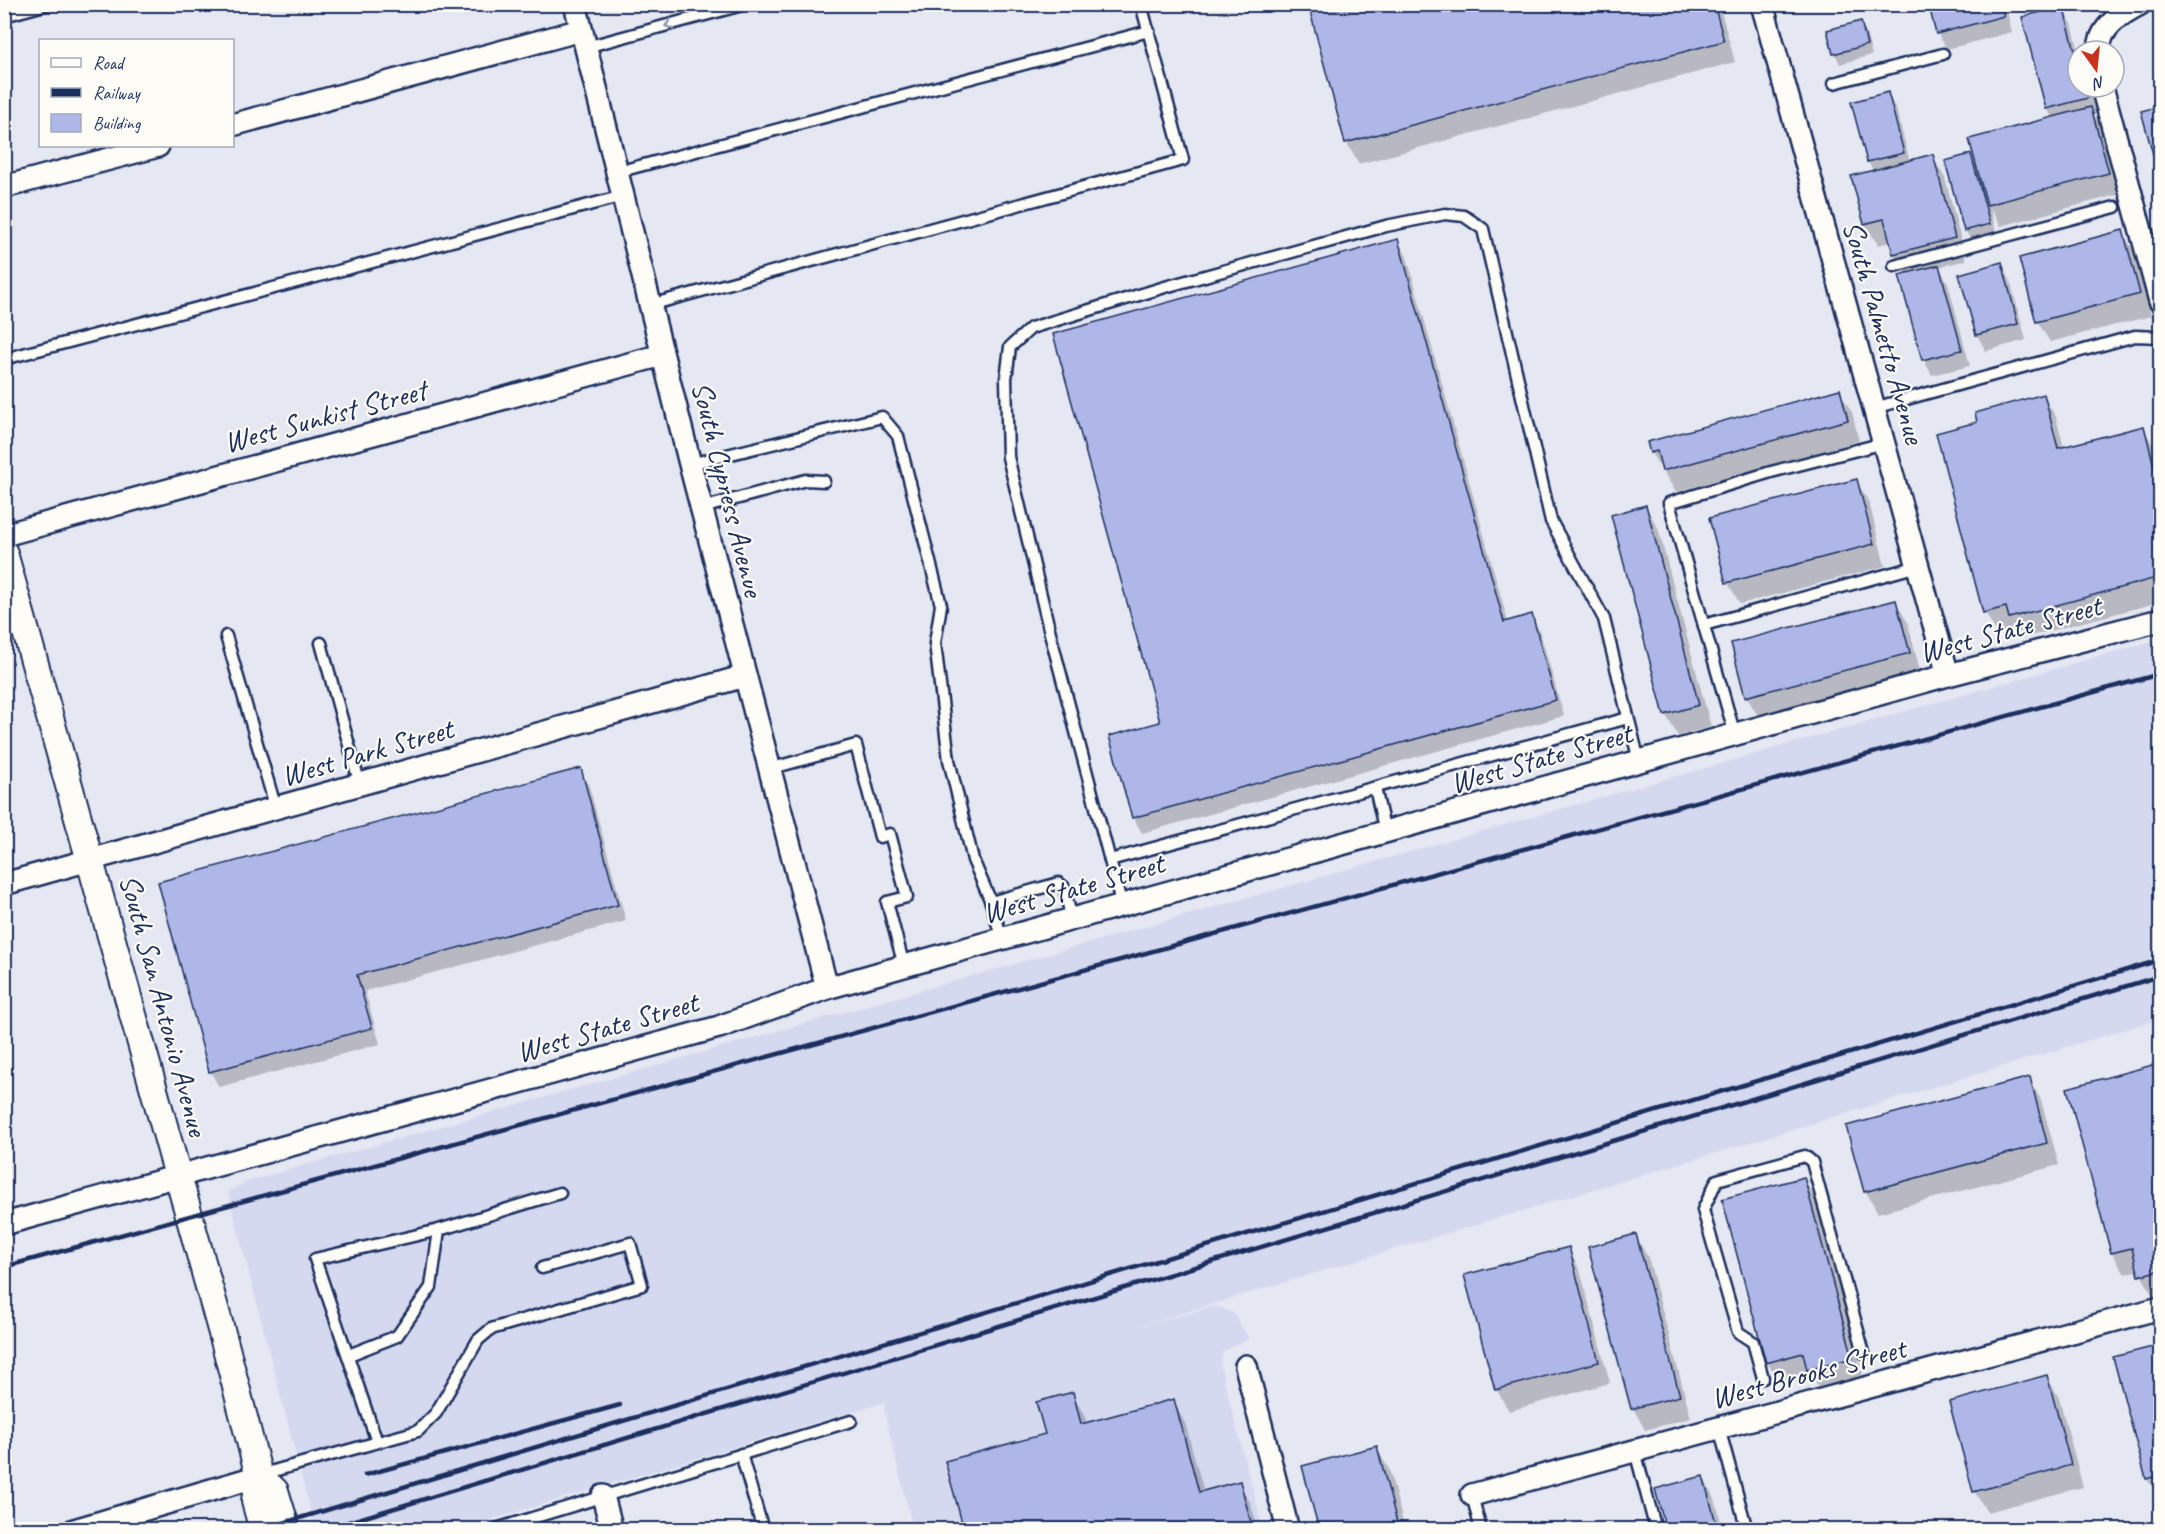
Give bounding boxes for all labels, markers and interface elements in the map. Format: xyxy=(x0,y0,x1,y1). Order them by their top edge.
one-way arrow xyxy=(664,18,675,30)
legend xyxy=(39,39,234,147)
north arrow xyxy=(2066,39,2126,99)
text: Road xyxy=(93,52,126,74)
text: N xyxy=(2089,72,2107,94)
text: Railway xyxy=(93,82,141,104)
text: Building xyxy=(93,112,142,134)
street label: South Palmetto Avenue xyxy=(1834,216,1935,450)
street label: West Sunkist Street xyxy=(220,370,434,461)
street label: South Cypress Avenue xyxy=(683,378,774,603)
street label: West State Street xyxy=(1915,586,2108,672)
street label: West Park Street xyxy=(277,709,460,795)
street label: West State Street xyxy=(1446,713,1639,802)
street label: West State Street xyxy=(978,843,1171,932)
street label: South San Antonio Avenue xyxy=(111,870,218,1142)
street label: West State Street xyxy=(512,982,705,1071)
street label: West Brooks Street xyxy=(1707,1328,1912,1417)

